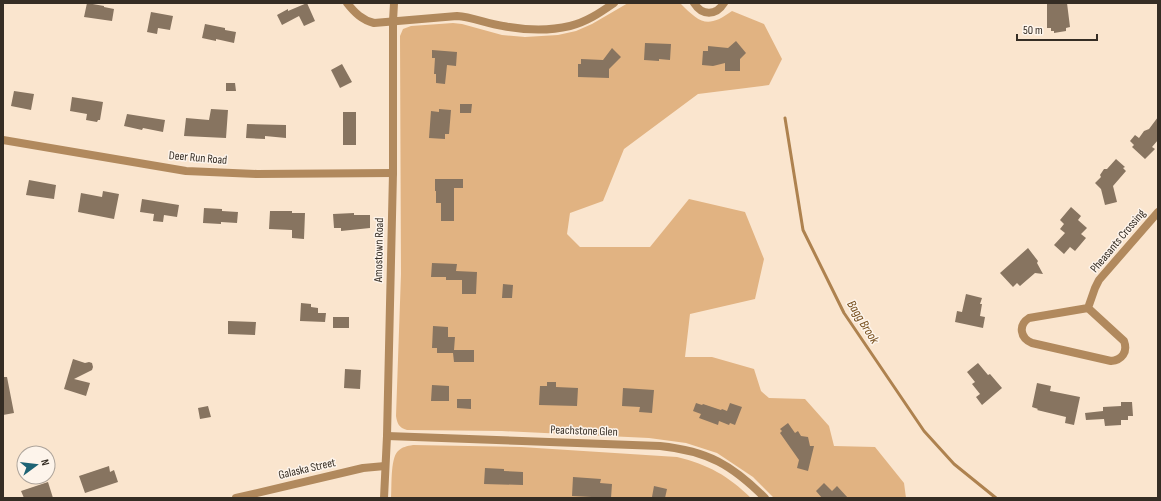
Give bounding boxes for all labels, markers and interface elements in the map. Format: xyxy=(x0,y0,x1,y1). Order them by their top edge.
scale bar xyxy=(1017,16,1097,42)
text: 50 m xyxy=(1023,23,1043,38)
street label: Deer Run Road xyxy=(168,148,228,168)
street label: Pheasants Crossing xyxy=(1087,206,1149,276)
street label: Amostown Road xyxy=(371,218,387,283)
water label: Bagg Brook xyxy=(843,297,883,348)
street label: Peachstone Glen xyxy=(550,422,618,440)
north arrow xyxy=(16,445,56,485)
street label: Galaska Street xyxy=(277,455,337,483)
text: N xyxy=(38,458,52,467)

